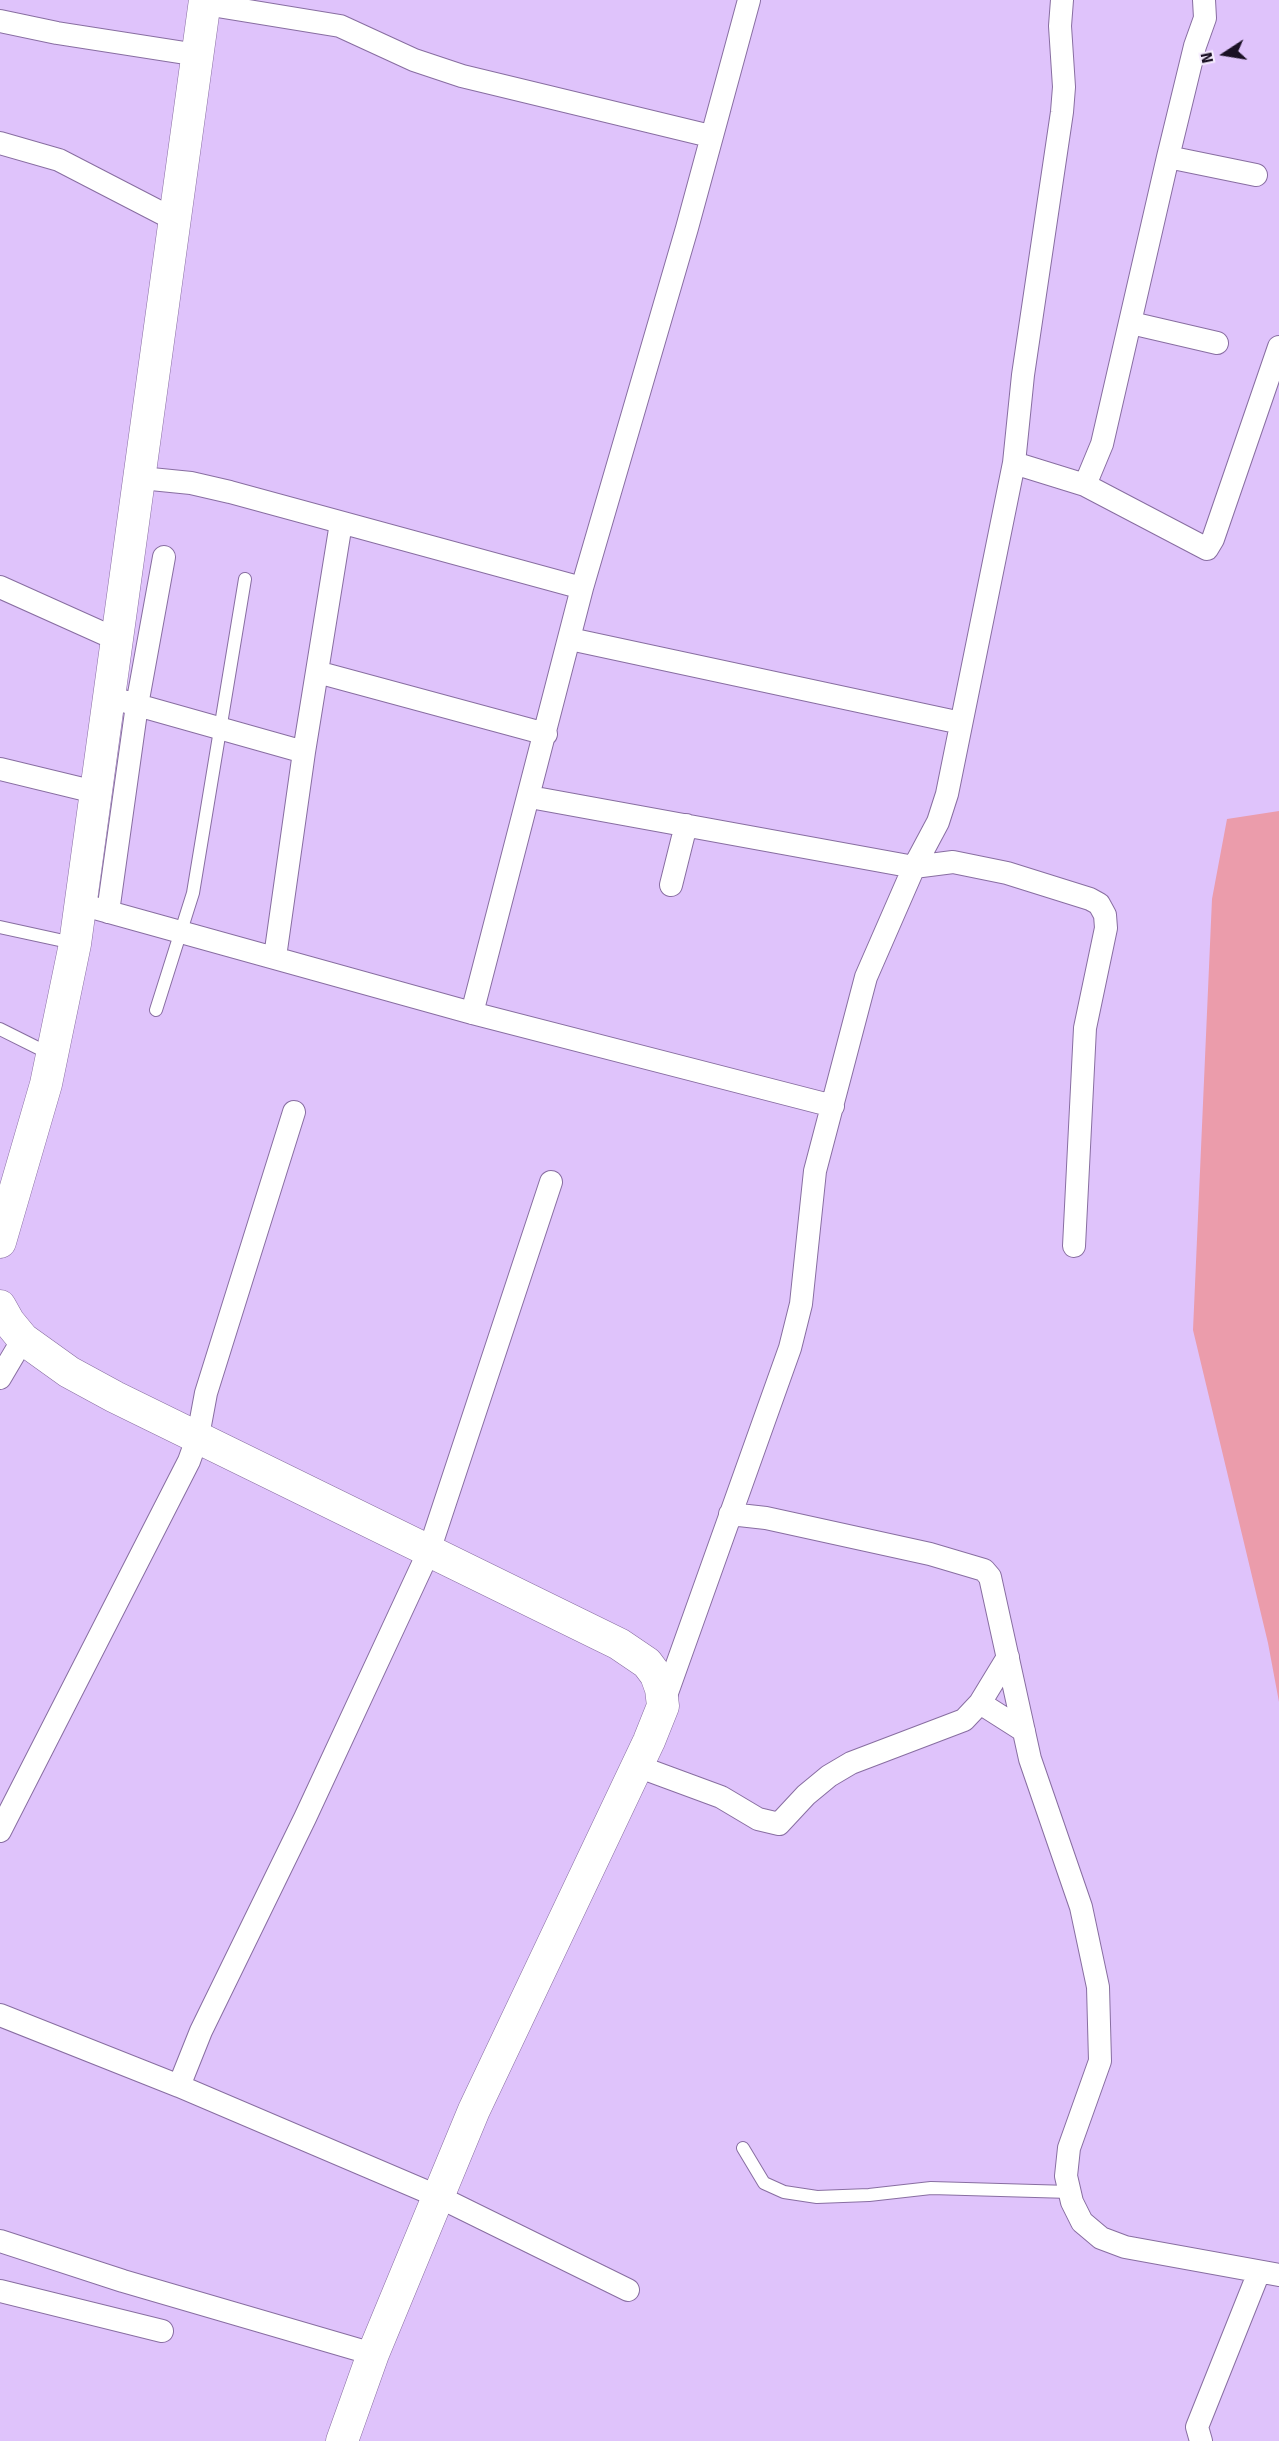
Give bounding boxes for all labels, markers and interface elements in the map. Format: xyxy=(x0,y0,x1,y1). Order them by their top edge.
north arrow xyxy=(1195,24,1255,84)
text: N xyxy=(1197,51,1217,65)

